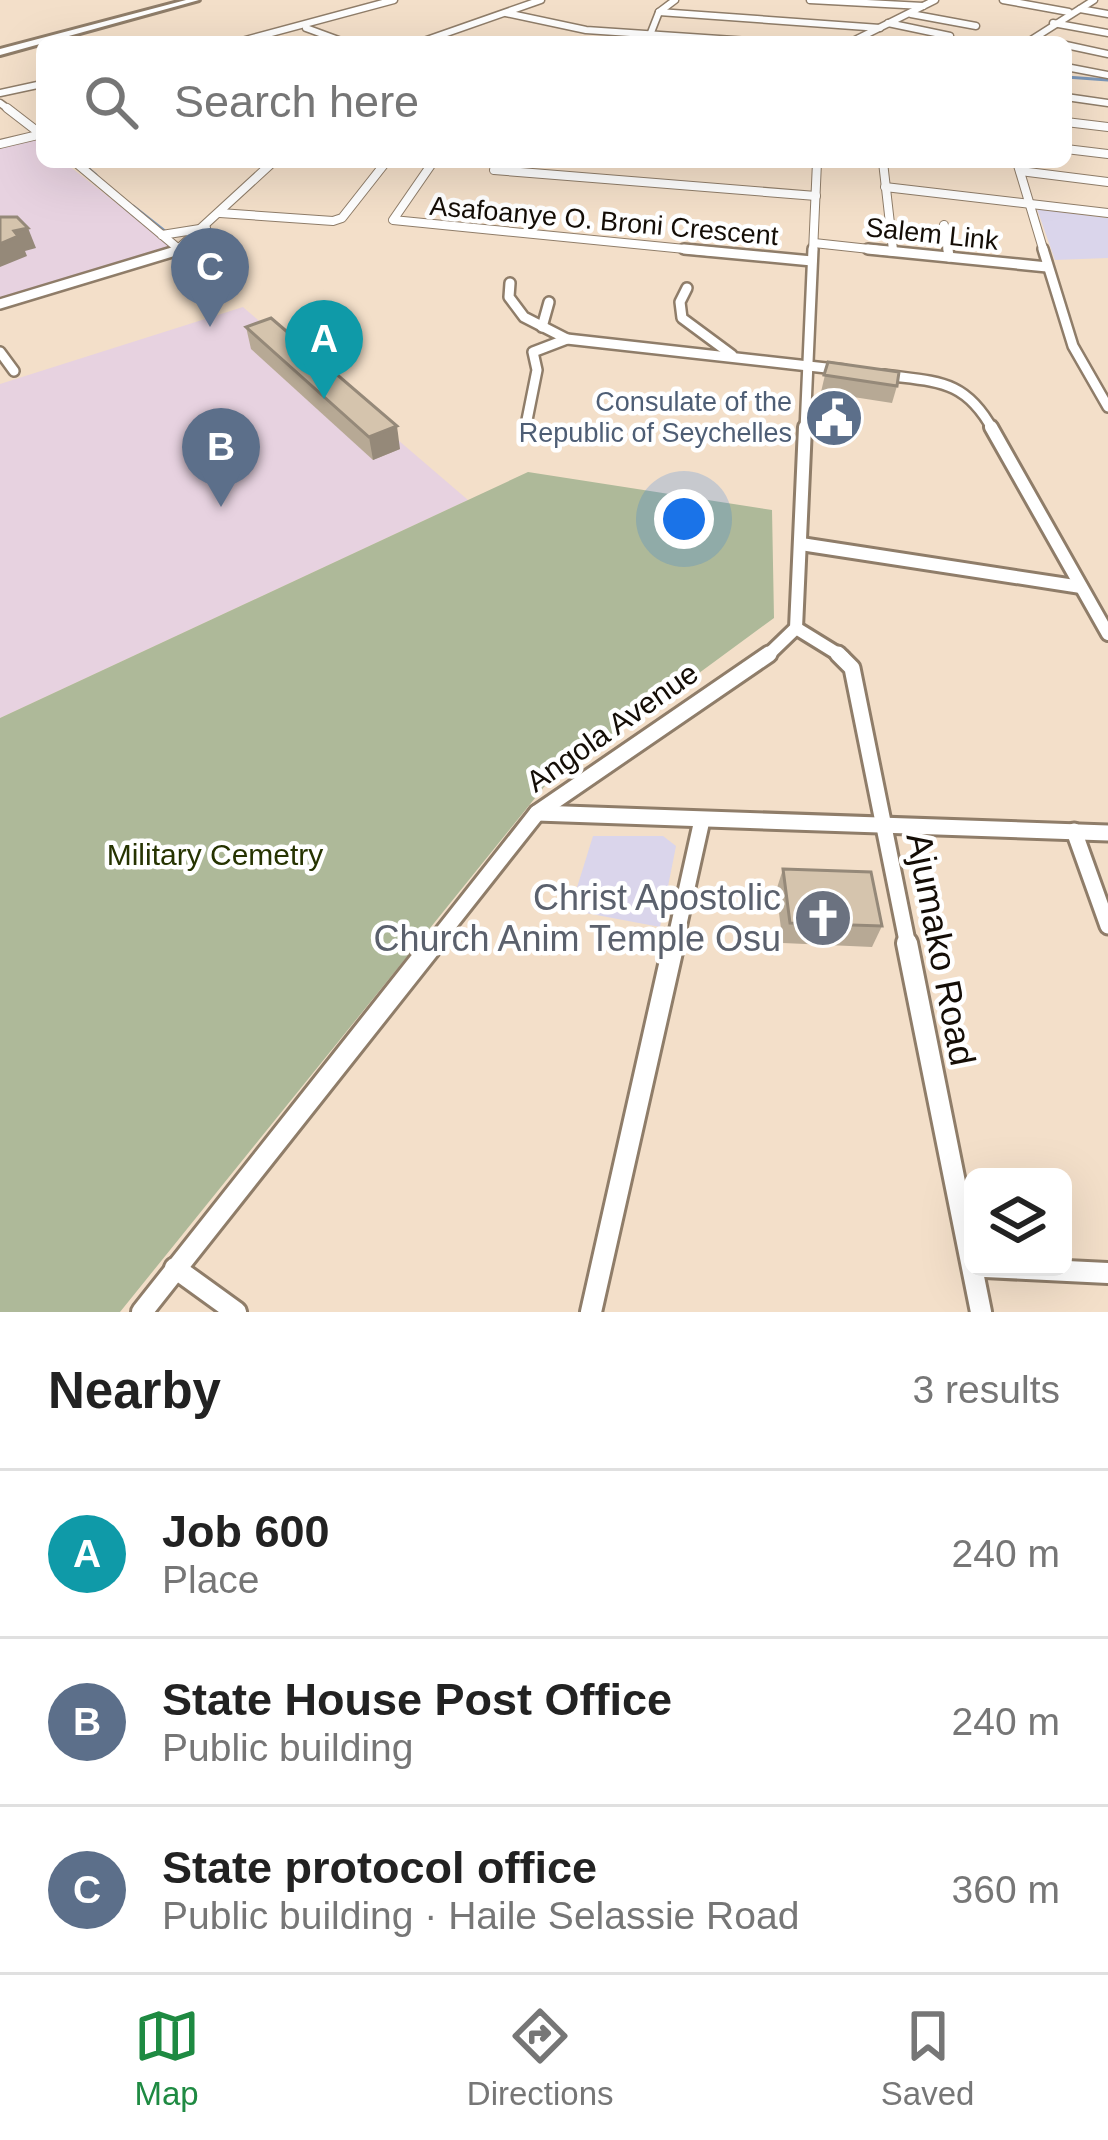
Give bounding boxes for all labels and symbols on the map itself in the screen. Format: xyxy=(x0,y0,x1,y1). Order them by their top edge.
street label: Asafoanye O. Broni Crescent xyxy=(429,191,780,251)
street label: Salem Link xyxy=(864,212,1000,256)
pin: C xyxy=(171,228,249,327)
pin: A xyxy=(285,300,363,399)
place label: Consulate of the Republic of Seychelles xyxy=(519,387,792,448)
public building icon: Consulate of the Republic of Seychelles xyxy=(803,387,865,449)
pin: B xyxy=(182,408,260,507)
your location xyxy=(654,489,714,549)
street label: Angola Avenue xyxy=(520,656,704,798)
street label: Ajumako Road xyxy=(898,829,984,1069)
park label: Military Cemetry xyxy=(107,838,323,871)
place label: Christ Apostolic Church Anim Temple Osu xyxy=(373,877,781,959)
church icon: Christ Apostolic Church Anim Temple Osu xyxy=(792,887,854,949)

